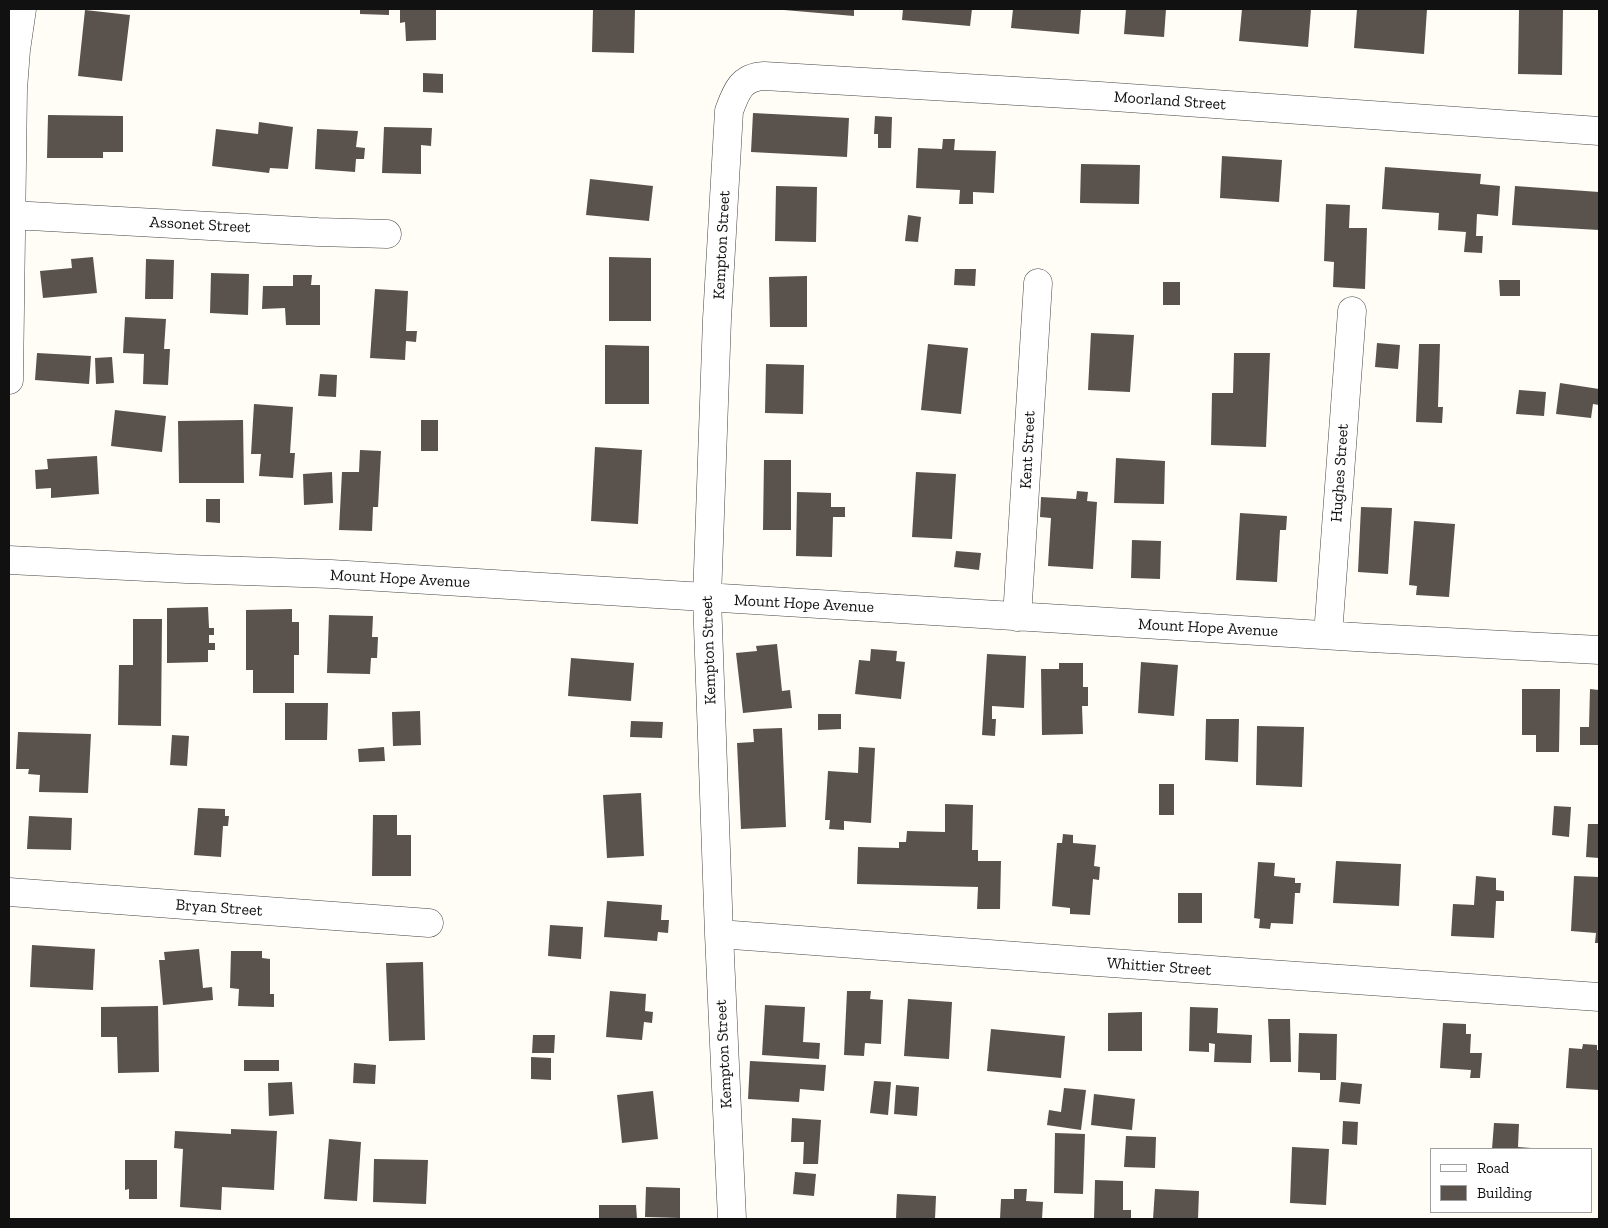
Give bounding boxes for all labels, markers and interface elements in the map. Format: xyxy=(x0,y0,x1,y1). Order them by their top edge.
street label: Moorland Street xyxy=(1113,87,1227,115)
street label: Kempton Street xyxy=(710,190,734,300)
street label: Assonet Street xyxy=(149,213,251,237)
street label: Kent Street xyxy=(1016,410,1040,490)
street label: Hughes Street xyxy=(1327,423,1353,523)
street label: Mount Hope Avenue xyxy=(329,566,471,592)
street label: Mount Hope Avenue xyxy=(733,591,875,617)
street label: Kempton Street xyxy=(698,595,720,705)
street label: Mount Hope Avenue xyxy=(1137,615,1279,641)
street label: Bryan Street xyxy=(175,895,263,921)
street label: Whittier Street xyxy=(1106,954,1212,980)
street label: Kempton Street xyxy=(712,999,736,1109)
legend xyxy=(1430,1148,1593,1213)
text: Road xyxy=(1477,1159,1509,1177)
text: Building xyxy=(1477,1184,1532,1202)

